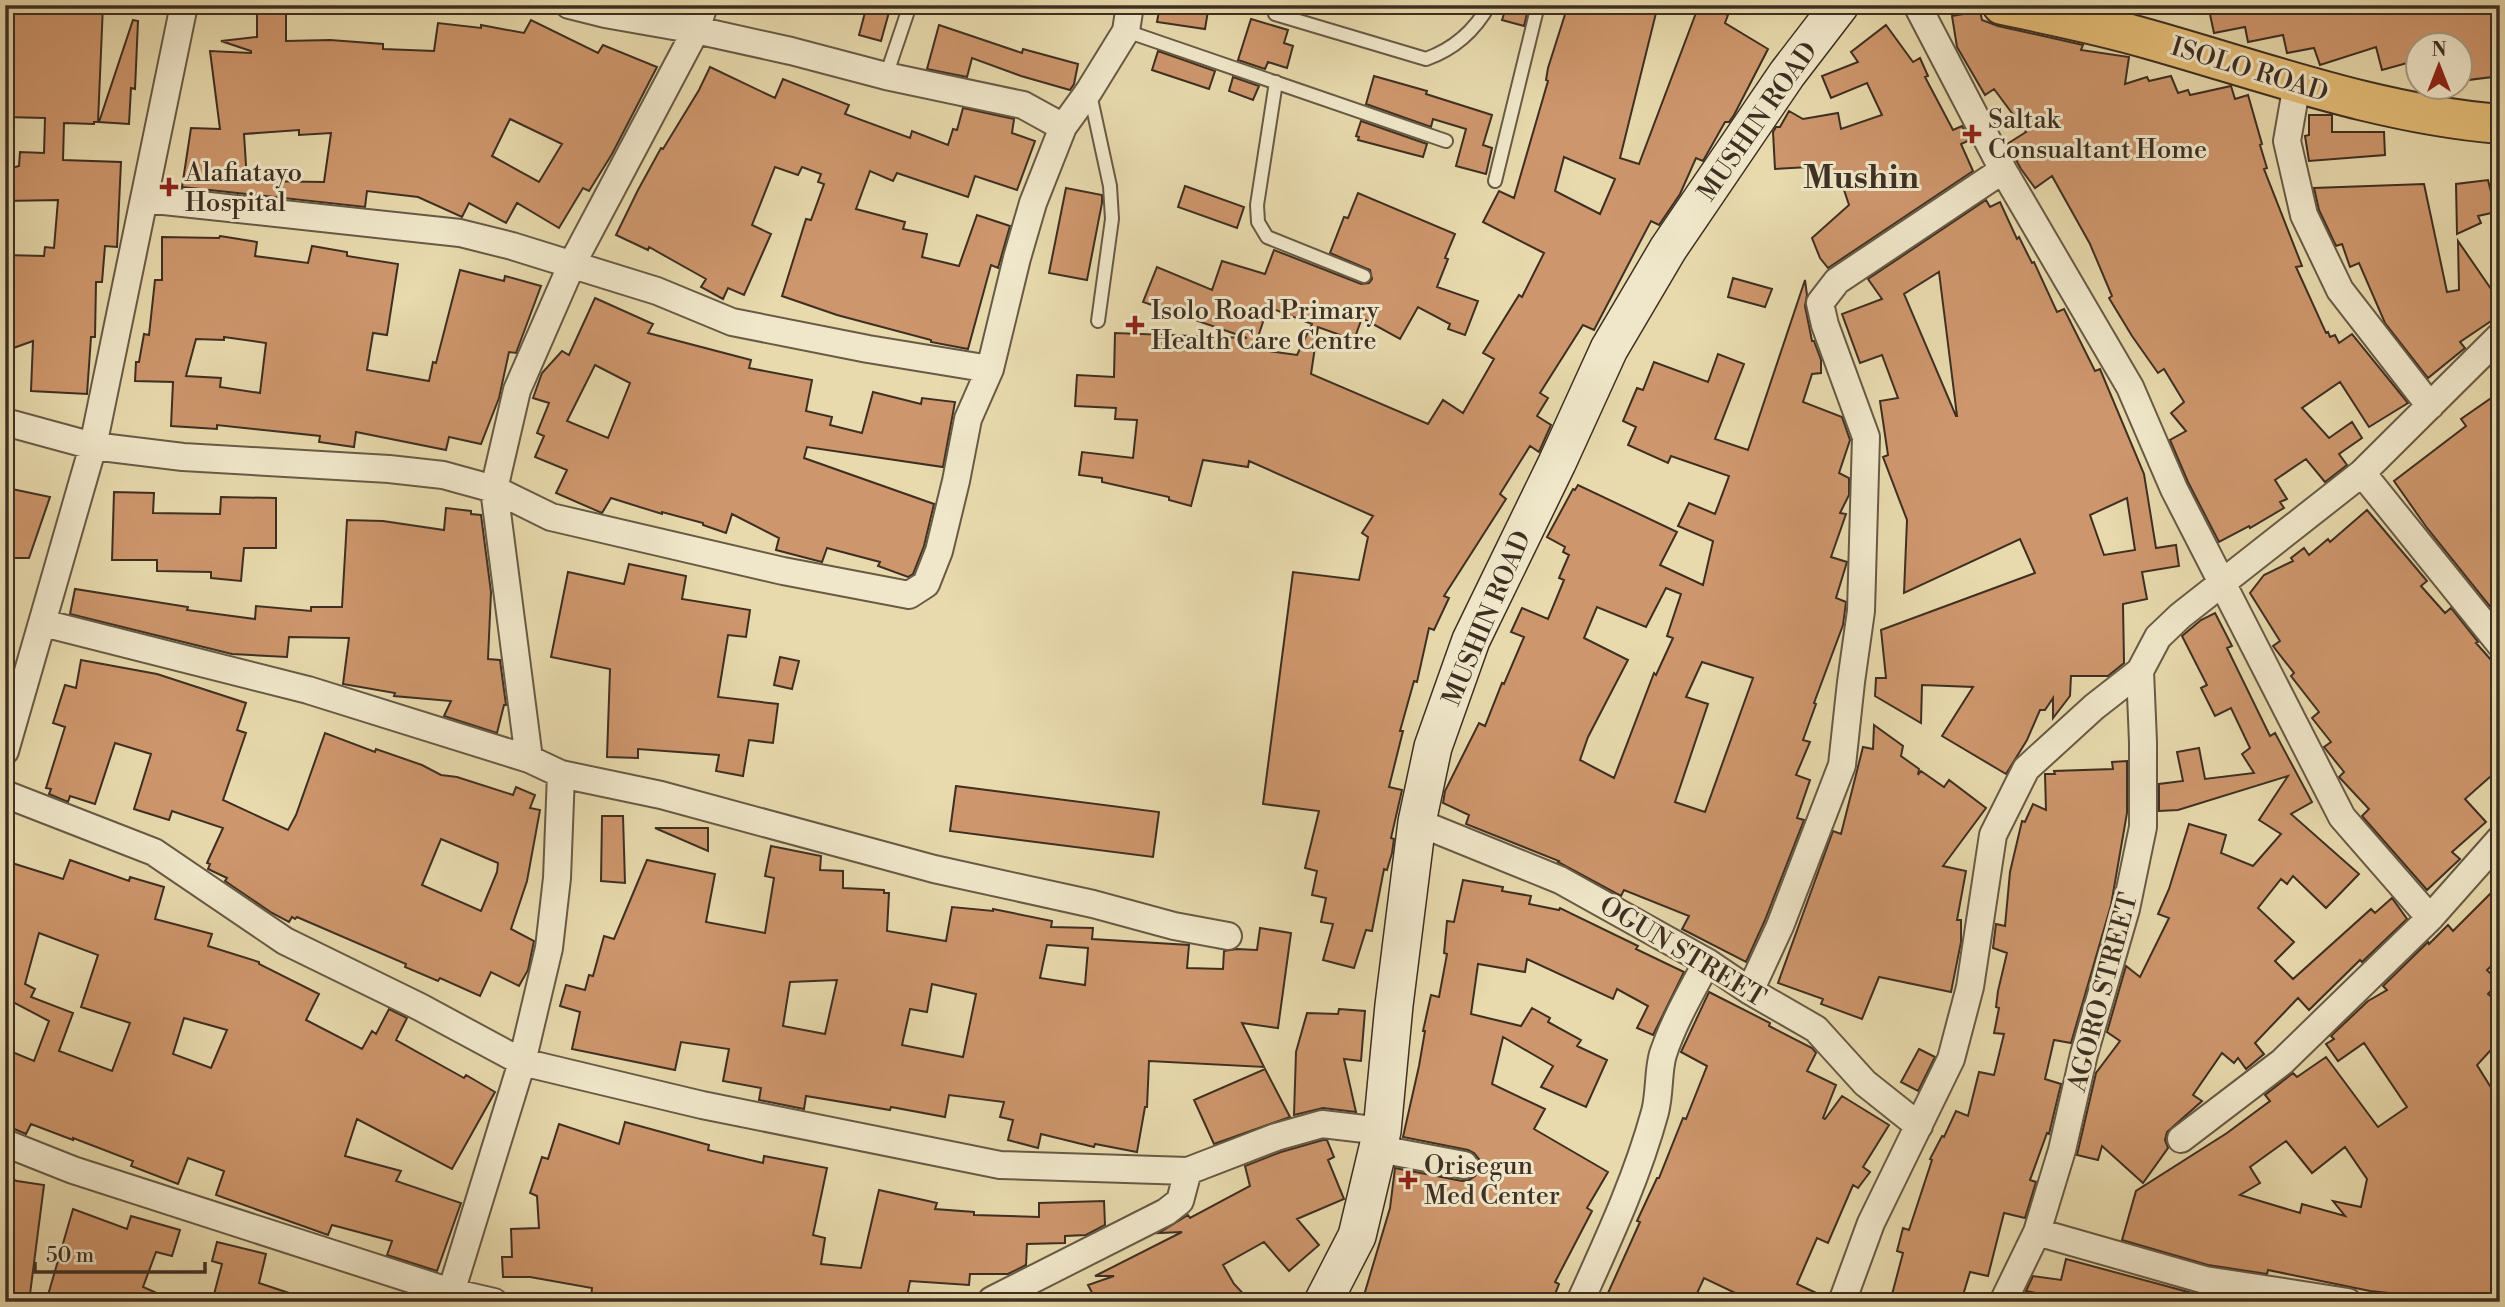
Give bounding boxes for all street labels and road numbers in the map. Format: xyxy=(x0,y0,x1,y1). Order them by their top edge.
street label: ISOLO ROAD xyxy=(2167,31,2332,109)
street label: MUSHIN ROAD xyxy=(1691,36,1825,207)
street label: MUSHIN ROAD xyxy=(1436,526,1538,711)
street label: AGORO STREET xyxy=(2061,889,2145,1096)
street label: OGUN STREET xyxy=(1594,890,1771,1014)

